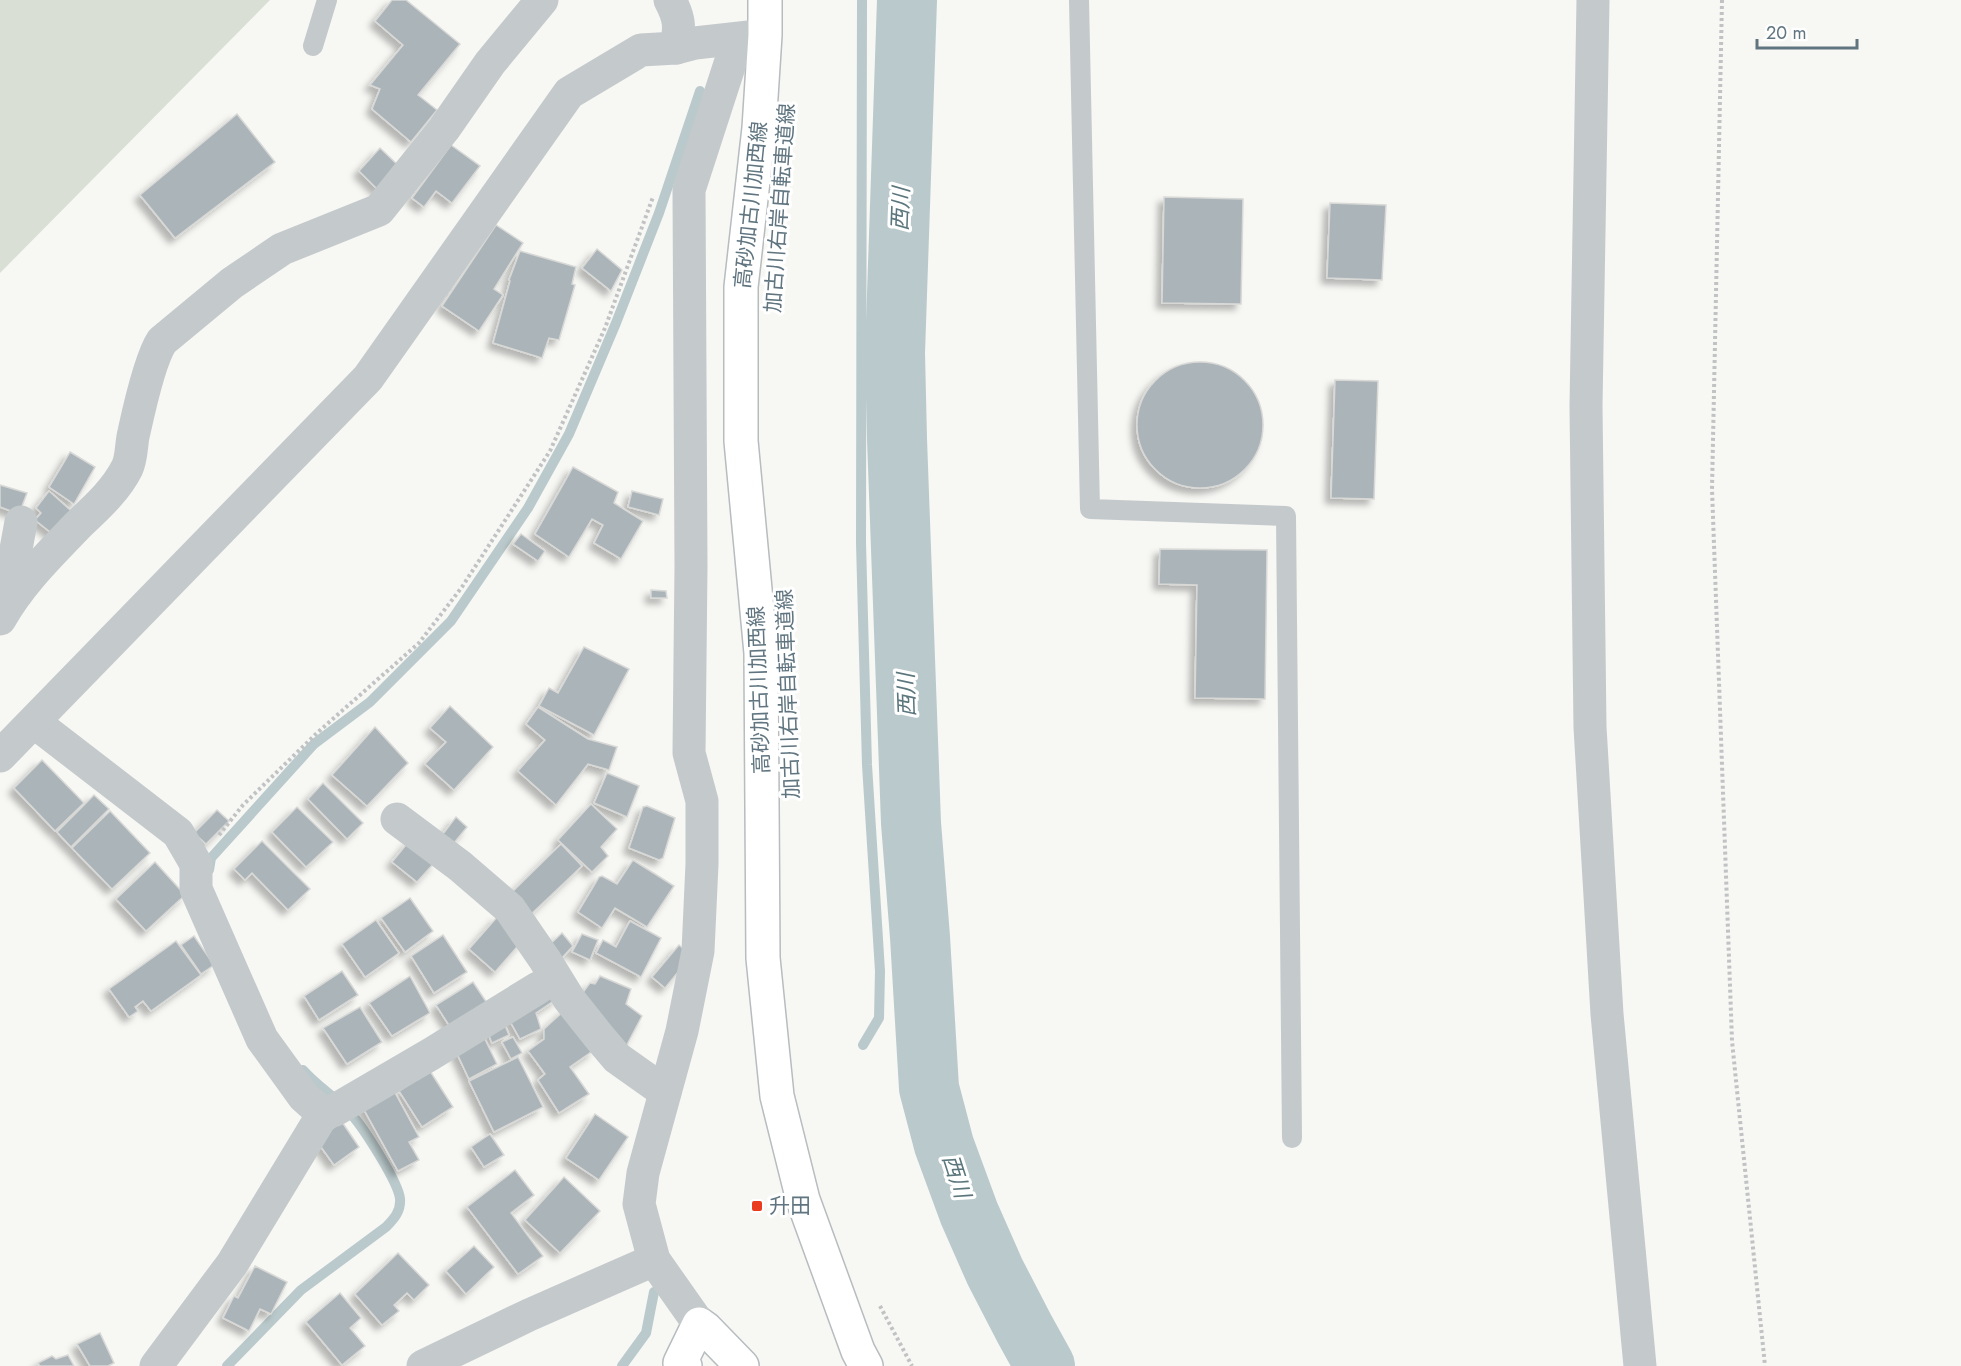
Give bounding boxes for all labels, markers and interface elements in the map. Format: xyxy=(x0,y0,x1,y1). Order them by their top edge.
scale bar xyxy=(1757,12,1858,50)
text: 20 m xyxy=(1766,20,1806,46)
street label: 加古川右岸自転車道線 xyxy=(758,102,802,314)
street label: 高砂加古川加西線 xyxy=(727,120,775,290)
water label: 西川 xyxy=(883,184,917,232)
street label: 加古川右岸自転車道線 xyxy=(769,589,807,799)
street label: 高砂加古川加西線 xyxy=(741,606,777,774)
water label: 西川 xyxy=(889,670,923,718)
water label: 西川 xyxy=(935,1150,980,1204)
place label: 升田 xyxy=(769,1191,811,1221)
marker: 升田 xyxy=(750,1199,764,1213)

